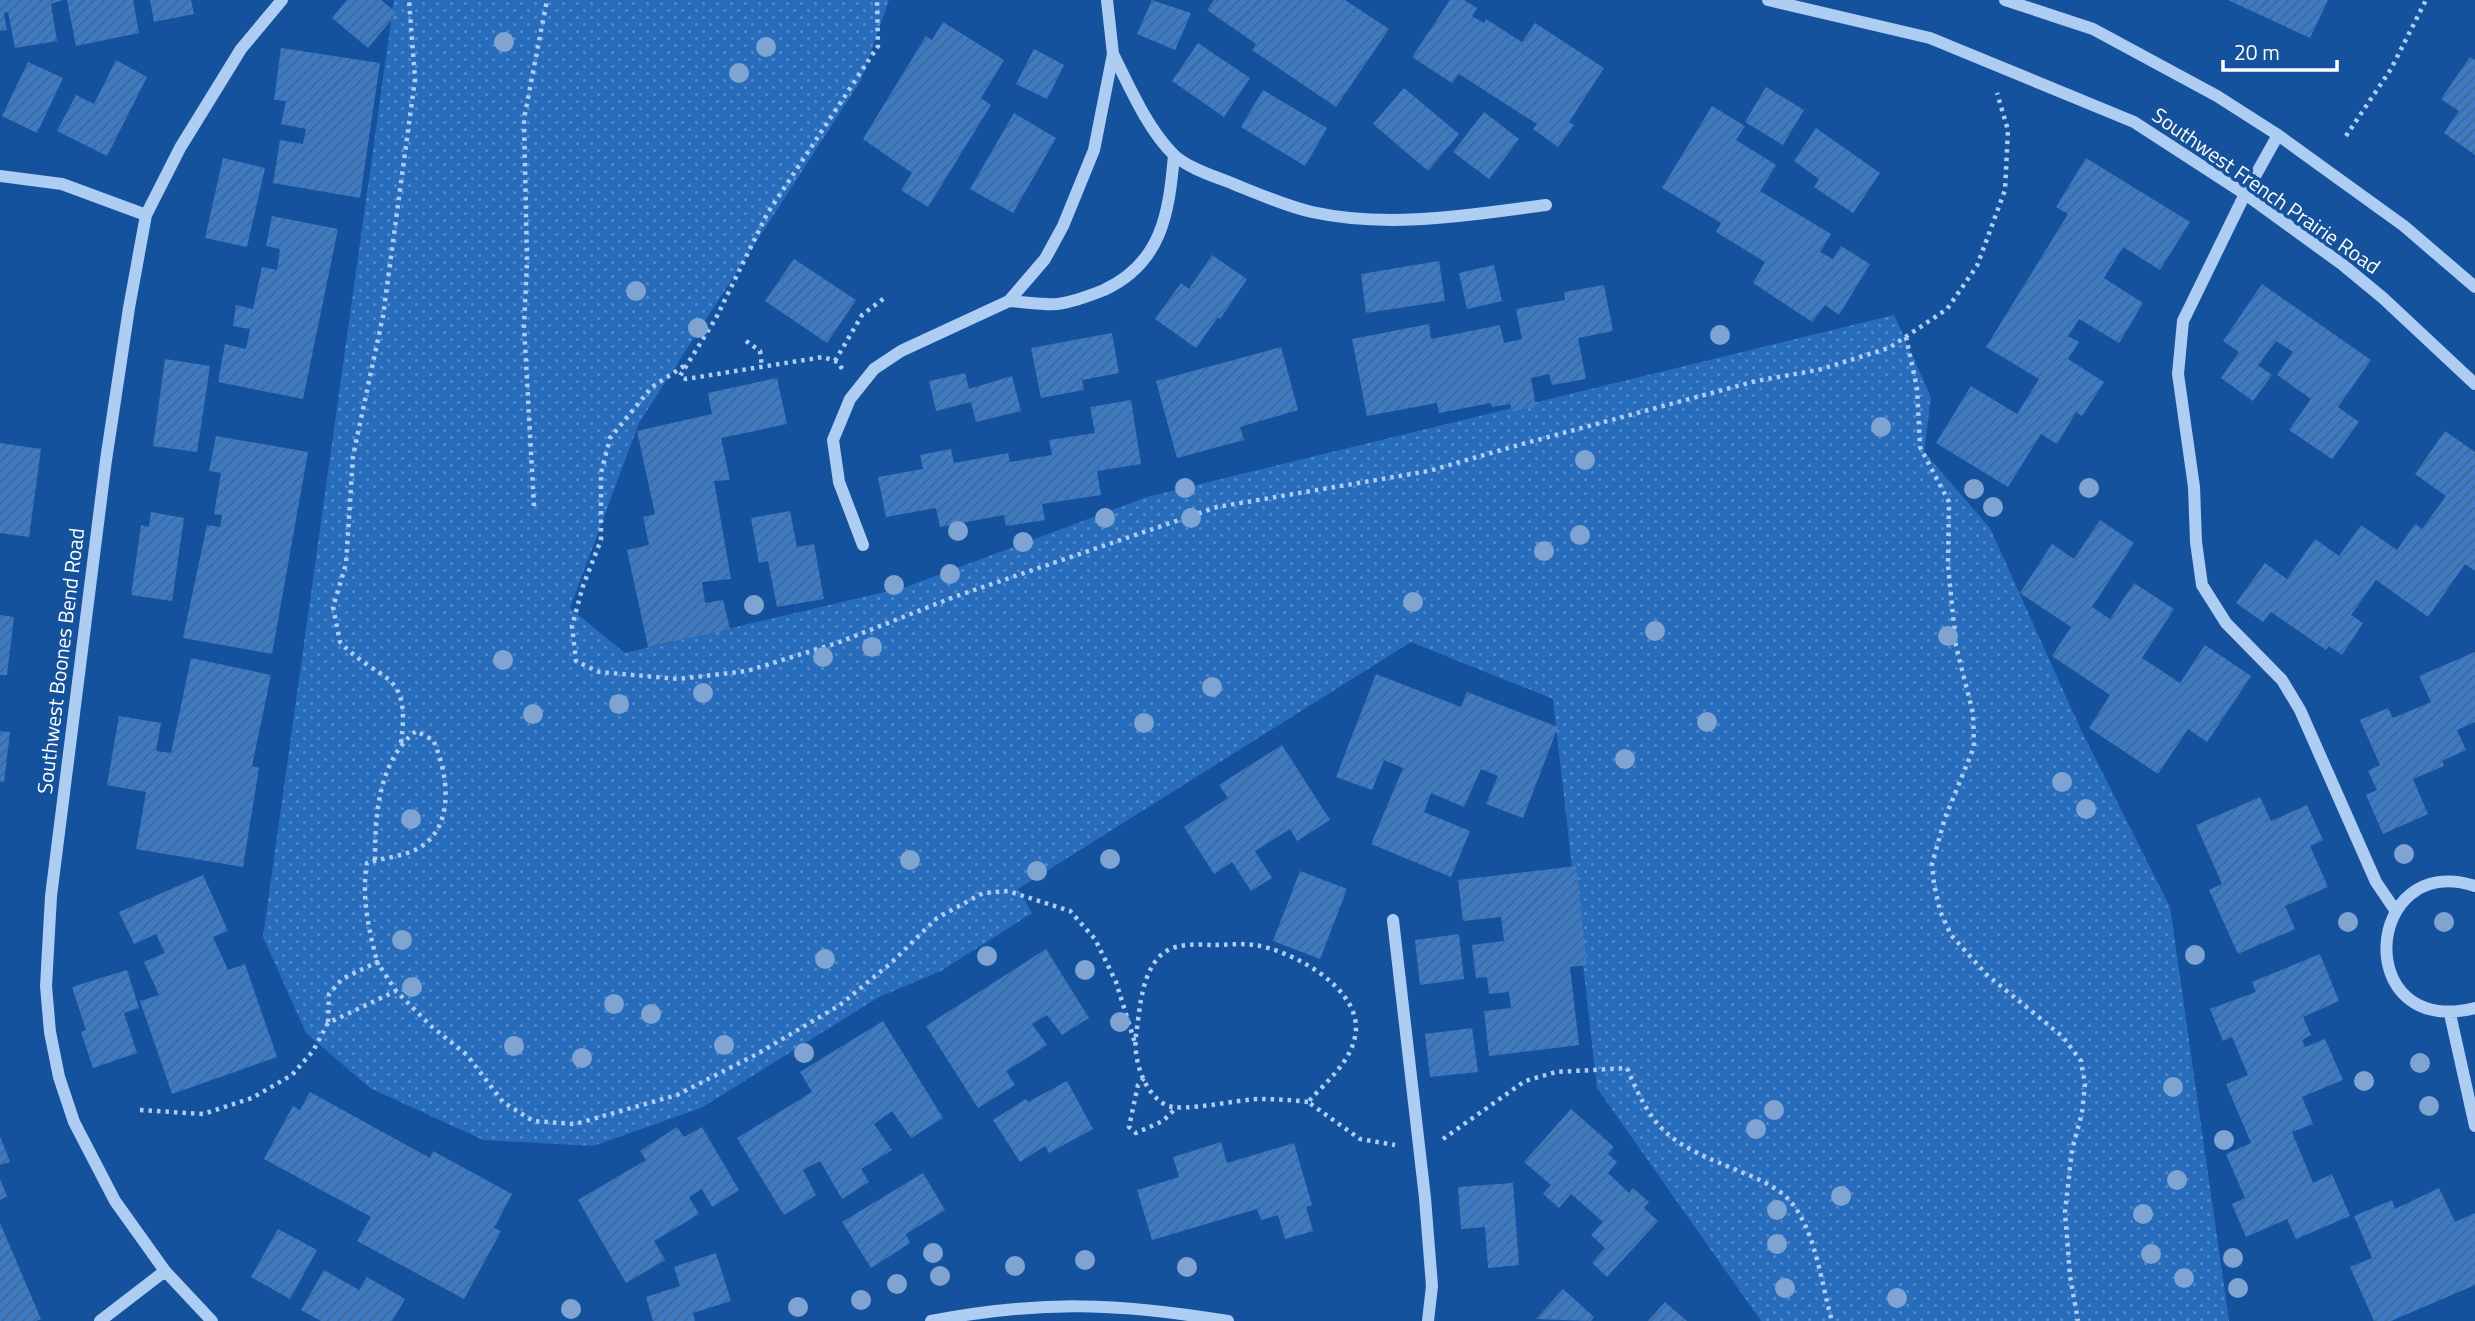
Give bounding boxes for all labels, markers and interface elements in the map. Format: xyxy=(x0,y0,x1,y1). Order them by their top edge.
scale bar xyxy=(2223,28,2337,72)
text: 20 m xyxy=(2234,36,2280,68)
street label: Southwest French Prairie Road xyxy=(2146,99,2387,281)
street label: Southwest Boones Bend Road xyxy=(28,526,92,796)

